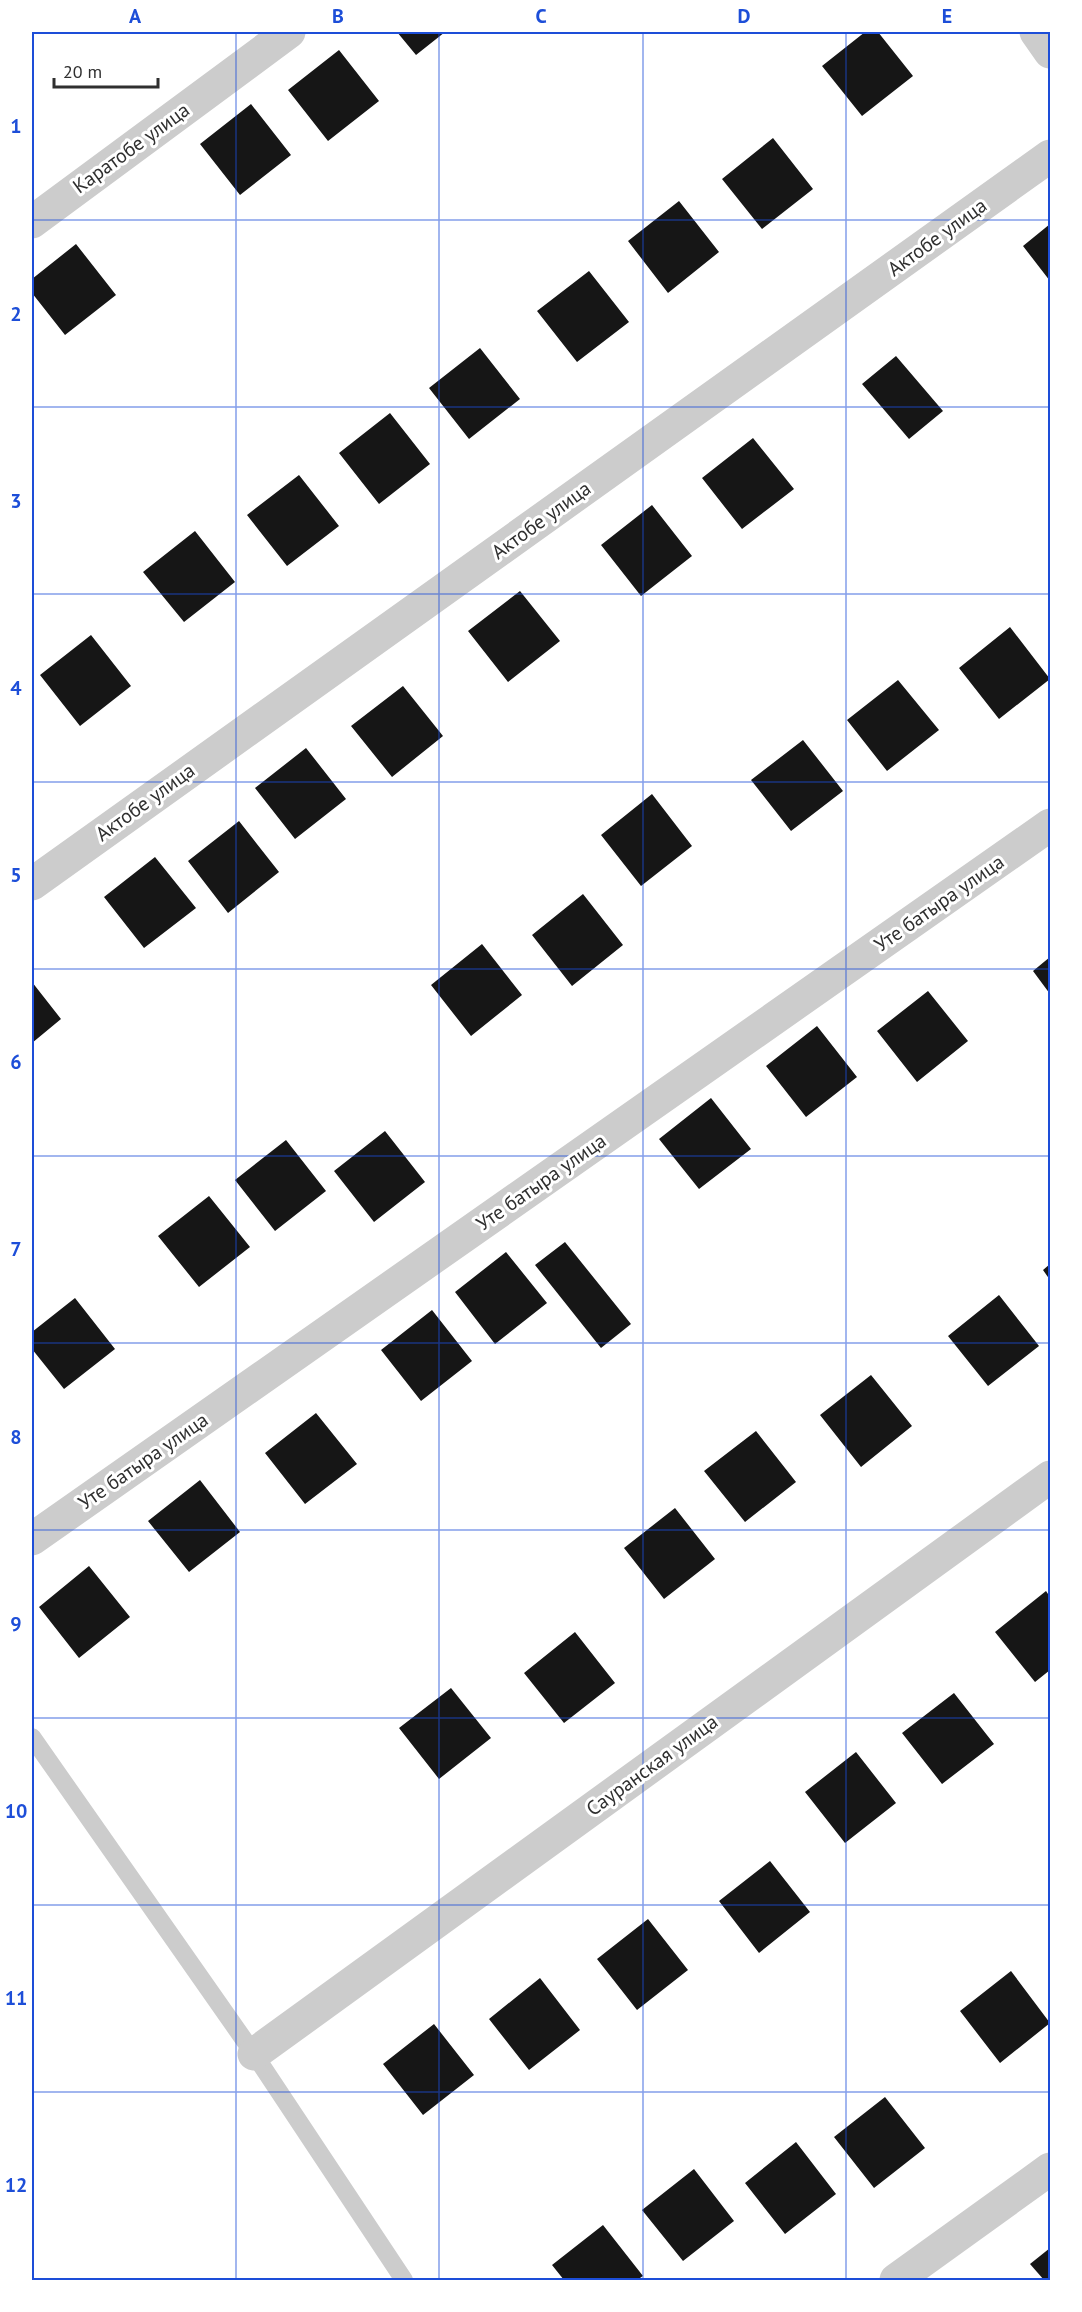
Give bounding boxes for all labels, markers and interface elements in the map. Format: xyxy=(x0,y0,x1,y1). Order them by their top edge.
text: A xyxy=(129,3,142,29)
text: B xyxy=(332,3,344,29)
text: C xyxy=(535,3,547,29)
text: D xyxy=(738,3,751,29)
text: E xyxy=(942,3,952,29)
scale bar xyxy=(54,51,158,89)
text: 20 m xyxy=(63,60,102,83)
street label: Каратобе улица xyxy=(67,97,195,199)
text: 1 xyxy=(10,113,22,139)
street label: Актобе улица xyxy=(882,192,992,282)
text: 2 xyxy=(10,301,22,327)
street label: Актобе улица xyxy=(486,475,596,565)
text: 3 xyxy=(10,488,22,514)
text: 4 xyxy=(10,675,22,701)
street label: Актобе улица xyxy=(90,757,200,847)
street label: Уте батыра улица xyxy=(869,849,1009,957)
text: 5 xyxy=(10,862,22,888)
text: 6 xyxy=(10,1049,22,1075)
street label: Уте батыра улица xyxy=(471,1128,611,1236)
text: 7 xyxy=(10,1236,22,1262)
street label: Уте батыра улица xyxy=(73,1407,213,1515)
text: 8 xyxy=(10,1424,22,1450)
text: 9 xyxy=(10,1611,22,1637)
street label: Сауранская улица xyxy=(581,1709,723,1821)
text: 10 xyxy=(5,1798,27,1824)
text: 11 xyxy=(5,1985,27,2011)
text: 12 xyxy=(5,2172,27,2198)

